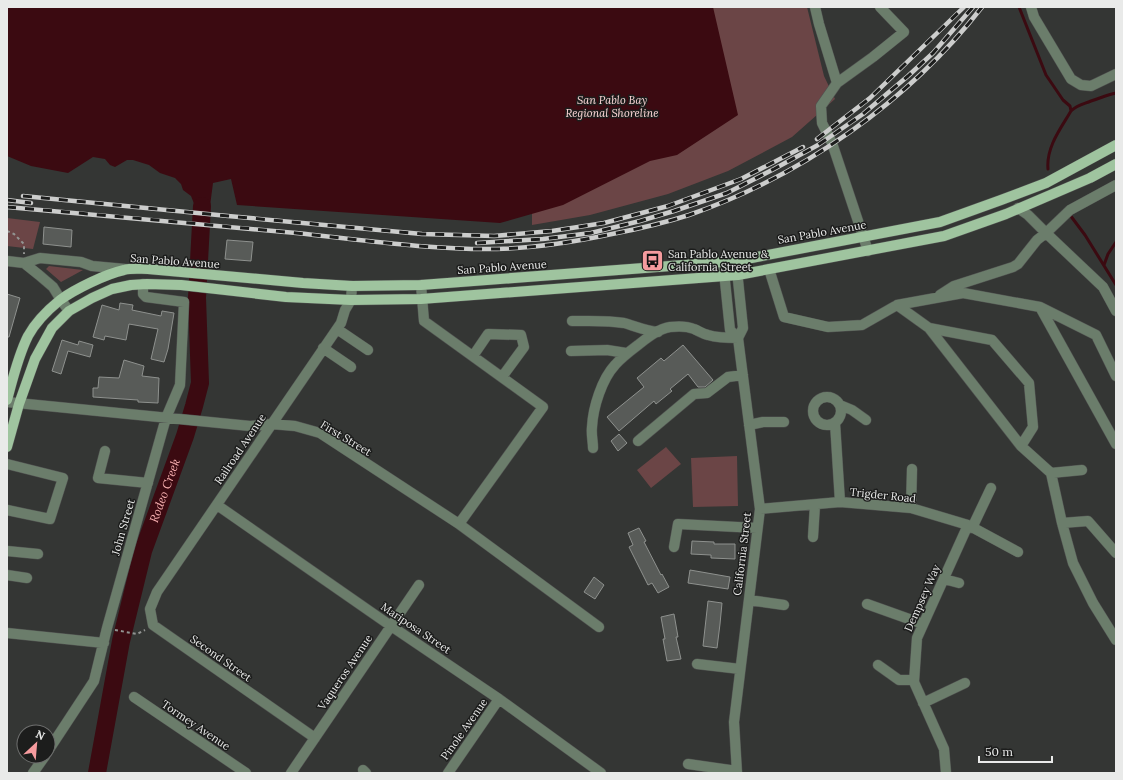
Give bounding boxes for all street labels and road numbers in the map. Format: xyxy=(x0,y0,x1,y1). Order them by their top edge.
street label: San Pablo Avenue xyxy=(777,217,867,247)
street label: San Pablo Avenue xyxy=(130,251,220,271)
street label: San Pablo Avenue xyxy=(457,257,547,277)
street label: Railroad Avenue xyxy=(211,411,269,487)
street label: First Street xyxy=(318,417,375,459)
street label: Trigder Road xyxy=(849,485,917,505)
street label: John Street xyxy=(108,497,138,558)
street label: California Street xyxy=(730,511,754,596)
street label: Dempsey Way xyxy=(901,562,943,634)
street label: Mariposa Street xyxy=(378,599,454,657)
street label: Second Street xyxy=(188,632,255,685)
street label: Vaqueros Avenue xyxy=(314,632,375,713)
street label: Pinole Avenue xyxy=(438,695,490,763)
street label: Tormey Avenue xyxy=(159,697,233,753)

